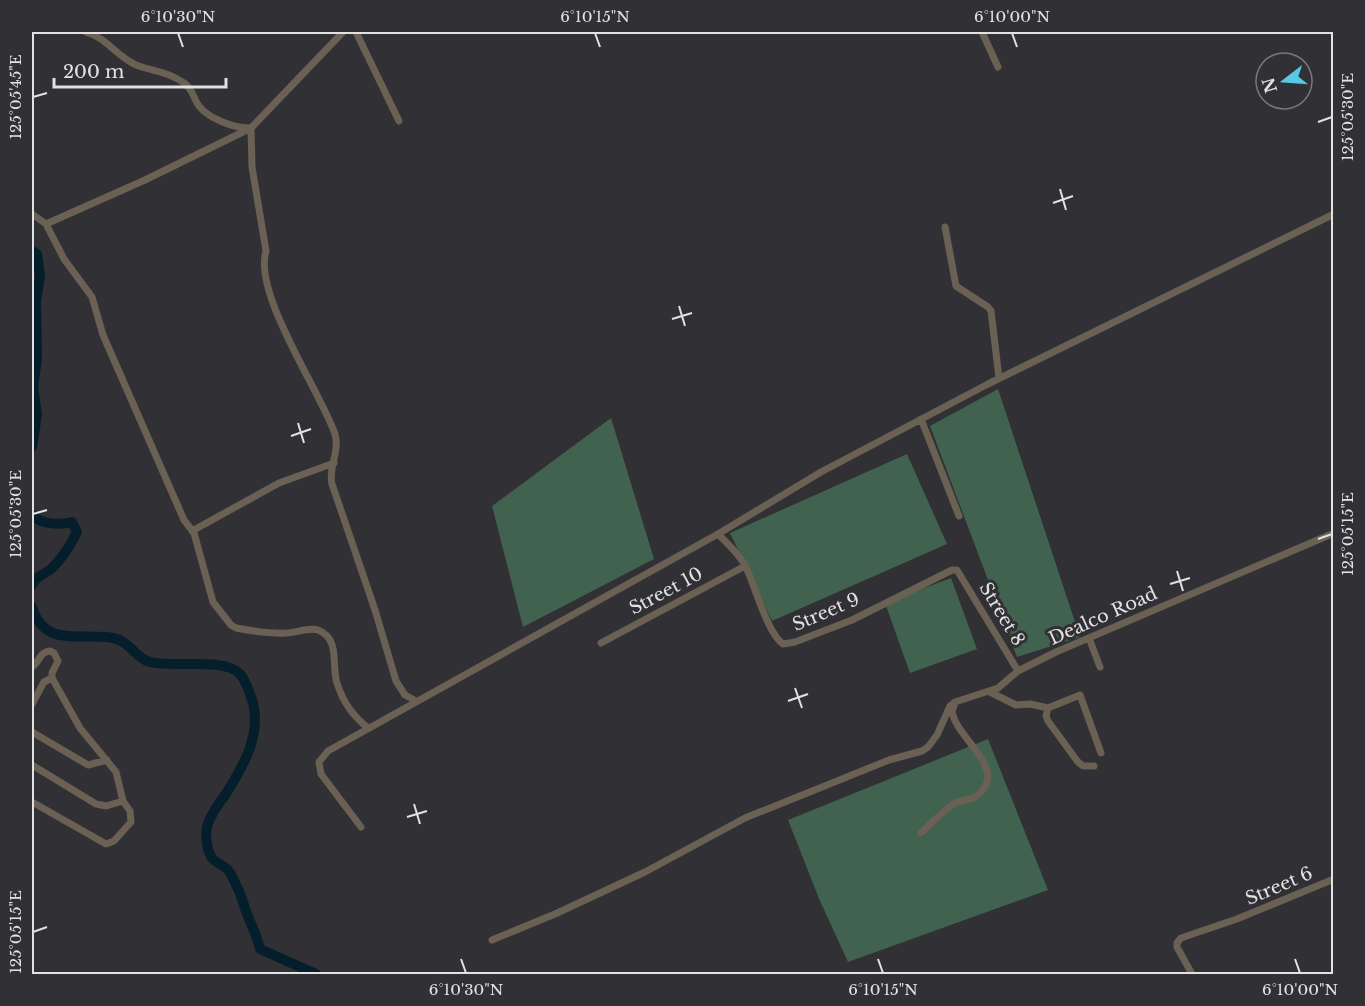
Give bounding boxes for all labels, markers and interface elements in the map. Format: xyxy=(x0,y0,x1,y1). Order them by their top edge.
text: 6°10'30"N xyxy=(141,7,215,26)
text: 6°10'15"N xyxy=(560,7,630,26)
text: 6°10'00"N xyxy=(974,7,1050,26)
scale bar xyxy=(54,51,226,89)
north arrow xyxy=(1254,51,1314,111)
text: 125°05'45"E xyxy=(6,54,25,140)
text: 200 m xyxy=(63,61,124,83)
text: 125°05'30"E xyxy=(1338,73,1357,161)
text: N xyxy=(1258,75,1281,96)
text: 125°05'30"E xyxy=(6,470,25,558)
text: 125°05'15"E xyxy=(1338,492,1357,576)
street label: Street 10 xyxy=(625,562,707,620)
street label: Street 8 xyxy=(974,578,1030,650)
street label: Dealco Road xyxy=(1045,582,1161,650)
street label: Street 9 xyxy=(789,588,863,636)
street label: Street 6 xyxy=(1242,862,1316,910)
text: 125°05'15"E xyxy=(6,890,25,974)
text: 6°10'30"N xyxy=(429,980,503,999)
text: 6°10'15"N xyxy=(848,980,918,999)
text: 6°10'00"N xyxy=(1262,980,1338,999)

